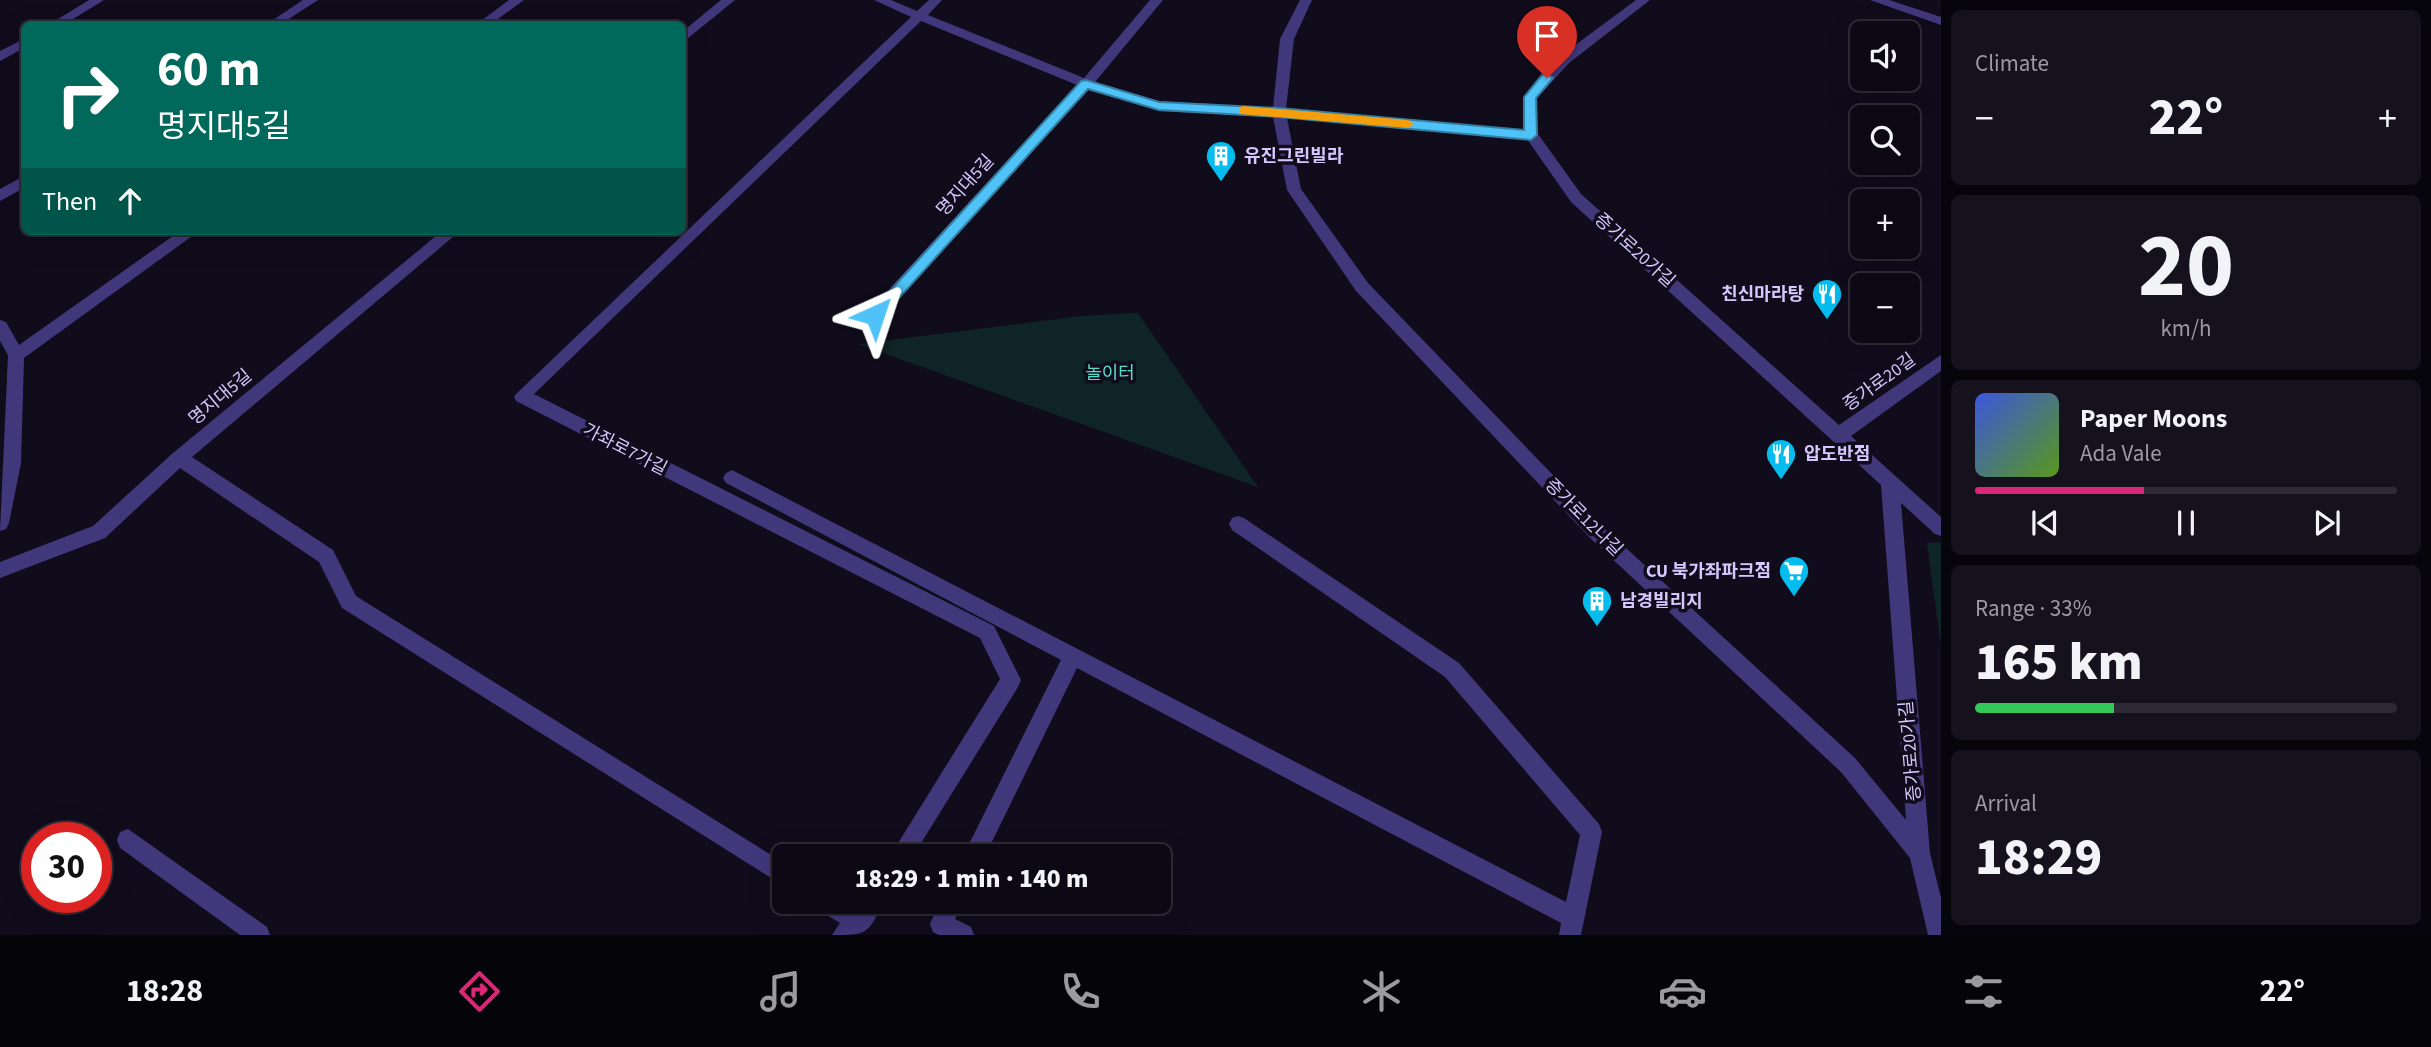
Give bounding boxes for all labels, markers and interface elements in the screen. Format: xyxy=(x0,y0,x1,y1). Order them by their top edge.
pin xyxy=(1517,6,1577,78)
icon: arrive xyxy=(1528,17,1566,55)
map controls xyxy=(1850,21,1920,343)
button: sound xyxy=(1850,21,1920,91)
text: 60 m xyxy=(157,35,261,105)
text: Climate xyxy=(1975,47,2049,80)
icon: right xyxy=(42,49,133,140)
text: 22° xyxy=(2149,81,2223,155)
text: − xyxy=(1975,92,1994,146)
text: + xyxy=(2378,92,2397,146)
text: 명지대5길 xyxy=(157,104,291,150)
button: search xyxy=(1850,105,1920,175)
building icon: 유진그린빌라 xyxy=(1204,139,1238,183)
place label: 유진그린빌라 xyxy=(1244,144,1344,169)
street label: 명지대5길 xyxy=(931,149,1000,222)
icon: ahead xyxy=(111,182,149,220)
text: Then xyxy=(42,183,97,220)
button: + xyxy=(1850,189,1920,259)
text: 20 xyxy=(2138,202,2234,331)
street label: 증가로20가길 xyxy=(1589,207,1680,293)
button: − xyxy=(1850,273,1920,343)
restaurant icon: 친신마라탕 xyxy=(1810,277,1844,321)
position arrow xyxy=(838,278,912,352)
place label: 친신마라탕 xyxy=(1721,282,1804,307)
text: km/h xyxy=(2160,312,2212,345)
street label: 증가로20길 xyxy=(1838,348,1921,417)
park label: 놀이터 xyxy=(1085,361,1135,386)
street label: 명지대5길 xyxy=(183,364,257,431)
text: Paper Moons xyxy=(2080,400,2227,437)
street label: 가좌로7가길 xyxy=(578,417,671,481)
restaurant icon: 압도반점 xyxy=(1764,437,1798,481)
text: Ada Vale xyxy=(2080,437,2162,470)
place label: 압도반점 xyxy=(1804,442,1870,467)
street label: 증가로12나길 xyxy=(1539,473,1628,562)
icon: previous xyxy=(2026,504,2064,542)
icon: pause xyxy=(2167,504,2205,542)
icon: next xyxy=(2308,504,2346,542)
supermarket icon: CU 북가좌파크점 xyxy=(1777,554,1811,598)
place label: CU 북가좌파크점 xyxy=(1646,559,1771,584)
building icon: 남경빌리지 xyxy=(1580,584,1614,628)
place label: 남경빌리지 xyxy=(1620,589,1703,614)
text: Range · 33% xyxy=(1975,592,2092,625)
text: 165 km xyxy=(1975,626,2143,700)
street label: 증가로20가길 xyxy=(1894,700,1927,802)
text: Arrival xyxy=(1975,787,2037,820)
text: 18:29 xyxy=(1975,821,2102,895)
speed limit sign: 30 xyxy=(21,822,112,913)
text: 18:29 · 1 min · 140 m xyxy=(855,860,1088,897)
icon: directions xyxy=(455,967,504,1016)
icon: music xyxy=(756,967,805,1016)
icon: phone xyxy=(1056,967,1105,1016)
icon: climate xyxy=(1357,967,1406,1016)
icon: car xyxy=(1658,967,1707,1016)
icon: filters xyxy=(1959,967,2008,1016)
text: 18:28 xyxy=(126,968,203,1014)
text: 22° xyxy=(2260,968,2305,1014)

